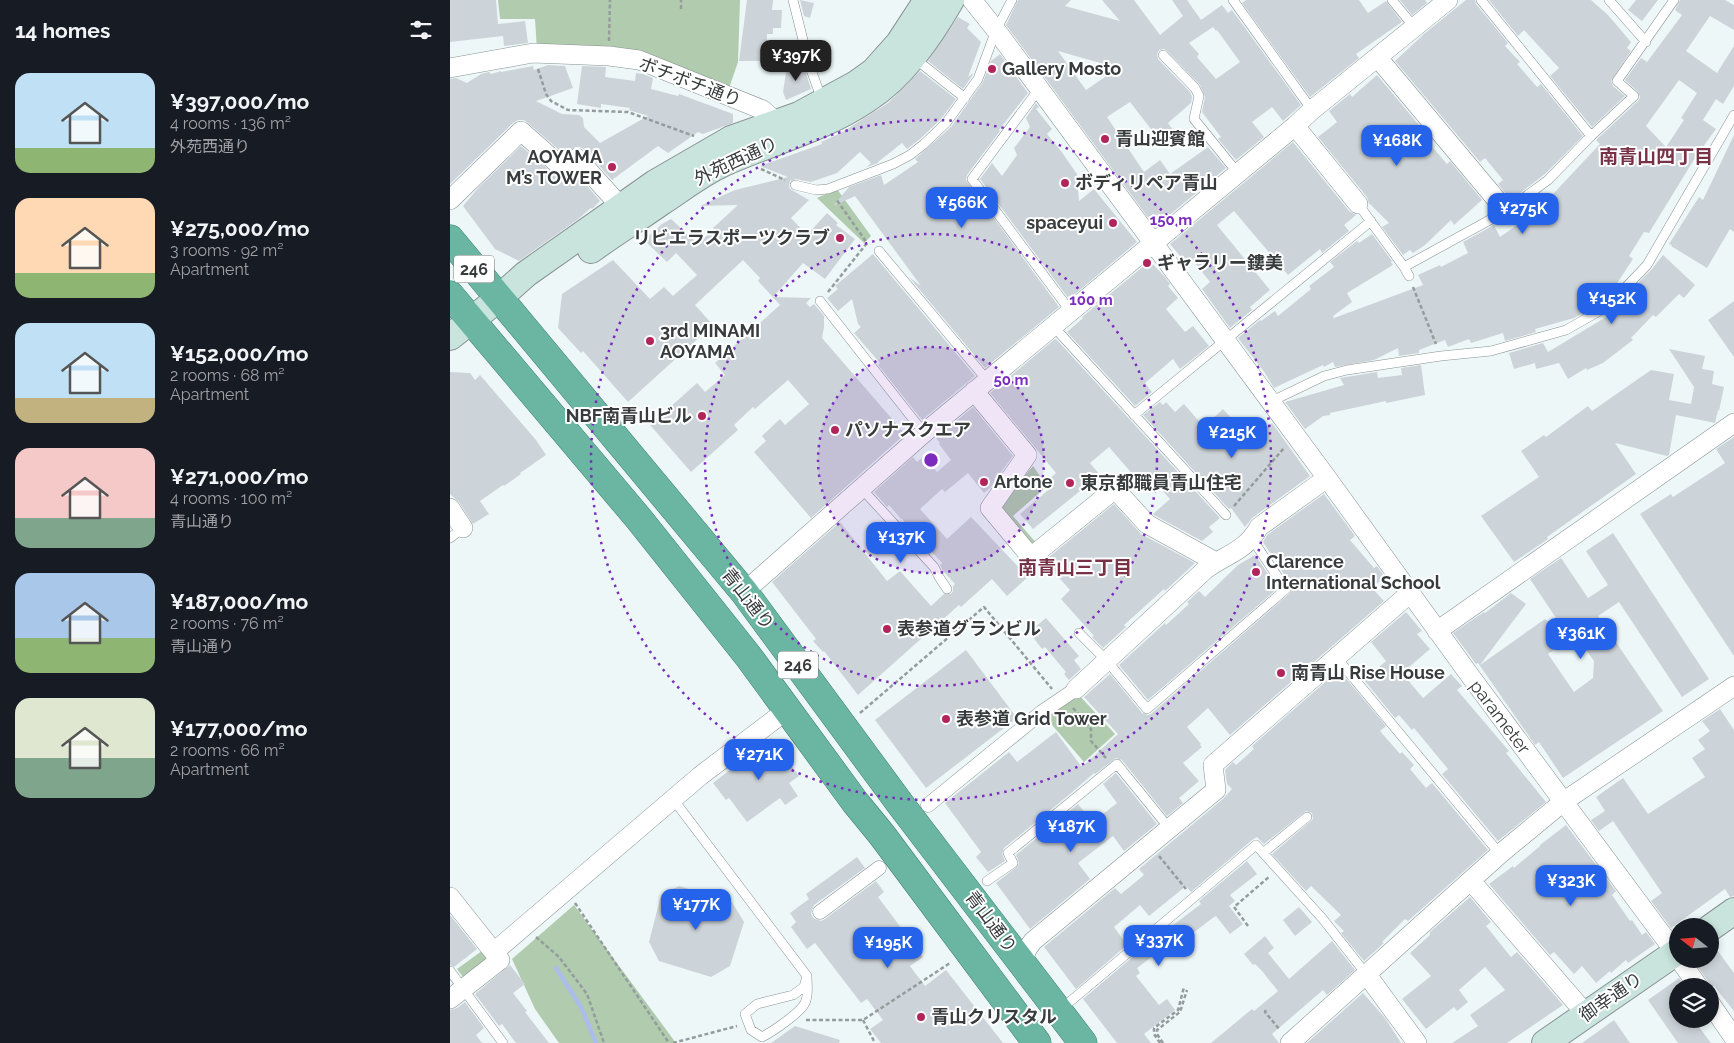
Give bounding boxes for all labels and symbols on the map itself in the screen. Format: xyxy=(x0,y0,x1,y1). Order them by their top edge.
pin: ¥397K xyxy=(761,39,831,82)
street label: ボチボチ通り xyxy=(636,52,744,111)
place label: Gallery Mosto xyxy=(1002,58,1121,79)
marker: Gallery Mosto xyxy=(986,63,998,75)
pin: ¥168K xyxy=(1362,124,1432,167)
place label: 青山迎賓館 xyxy=(1115,128,1205,149)
street label: 外苑西通り xyxy=(691,132,781,189)
marker: 青山迎賓館 xyxy=(1099,133,1111,145)
district label: 南青山四丁目 xyxy=(1599,145,1713,167)
place label: AOYAMA M’s TOWER xyxy=(506,146,603,188)
marker: AOYAMA M’s TOWER xyxy=(606,161,618,173)
place label: ボディリペア青山 xyxy=(1075,172,1218,193)
marker: ボディリペア青山 xyxy=(1059,177,1071,189)
pin: ¥566K xyxy=(927,186,997,229)
pin: ¥275K xyxy=(1488,192,1558,235)
text: 150 m xyxy=(1150,211,1192,229)
place label: spaceyui xyxy=(1026,212,1103,233)
marker: spaceyui xyxy=(1107,217,1119,229)
place label: リビエラスポーツクラブ xyxy=(633,227,830,248)
marker: リビエラスポーツクラブ xyxy=(834,232,846,244)
place label: ギャラリー鏤美 xyxy=(1157,252,1283,273)
road number: 246 xyxy=(454,255,494,282)
marker: ギャラリー鏤美 xyxy=(1141,257,1153,269)
pin: ¥152K xyxy=(1577,282,1647,325)
text: 100 m xyxy=(1069,291,1113,309)
place label: 3rd MINAMI AOYAMA xyxy=(660,320,760,362)
marker: 3rd MINAMI AOYAMA xyxy=(644,335,656,347)
text: 50 m xyxy=(993,371,1029,389)
place label: NBF南青山ビル xyxy=(566,405,692,426)
marker: NBF南青山ビル xyxy=(696,410,708,422)
pin: ¥215K xyxy=(1197,416,1267,459)
place label: パソナスクエア xyxy=(845,419,971,440)
marker: パソナスクエア xyxy=(829,424,841,436)
centre of rings xyxy=(922,451,940,469)
place label: Artone xyxy=(994,471,1053,492)
place label: 東京都職員青山住宅 xyxy=(1080,472,1242,493)
marker: Artone xyxy=(978,476,990,488)
marker: 東京都職員青山住宅 xyxy=(1064,477,1076,489)
pin: ¥137K xyxy=(866,522,936,564)
place label: Clarence International School xyxy=(1266,551,1441,593)
district label: 南青山三丁目 xyxy=(1018,556,1132,578)
street label: 青山通り xyxy=(718,564,779,634)
marker: Clarence International School xyxy=(1250,566,1262,578)
place label: 表参道グランビル xyxy=(897,618,1041,639)
pin: ¥361K xyxy=(1546,618,1616,660)
marker: 表参道グランビル xyxy=(881,623,893,635)
road number: 246 xyxy=(778,652,818,678)
place label: 南青山 Rise House xyxy=(1291,662,1445,683)
marker: 南青山 Rise House xyxy=(1275,667,1287,679)
street label: parameter xyxy=(1466,676,1535,758)
place label: 表参道 Grid Tower xyxy=(956,708,1107,729)
marker: 表参道 Grid Tower xyxy=(940,713,952,725)
pin: ¥271K xyxy=(724,738,794,781)
pin: ¥187K xyxy=(1036,810,1106,853)
pin: ¥323K xyxy=(1536,864,1606,907)
street label: 青山通り xyxy=(961,887,1021,957)
pin: ¥177K xyxy=(661,888,731,931)
north arrow xyxy=(1669,918,1719,968)
pin: ¥337K xyxy=(1124,924,1194,967)
pin: ¥195K xyxy=(853,926,923,969)
street label: 御幸通り xyxy=(1575,967,1646,1026)
place label: 青山クリスタル xyxy=(931,1006,1057,1027)
marker: 青山クリスタル xyxy=(915,1011,927,1023)

